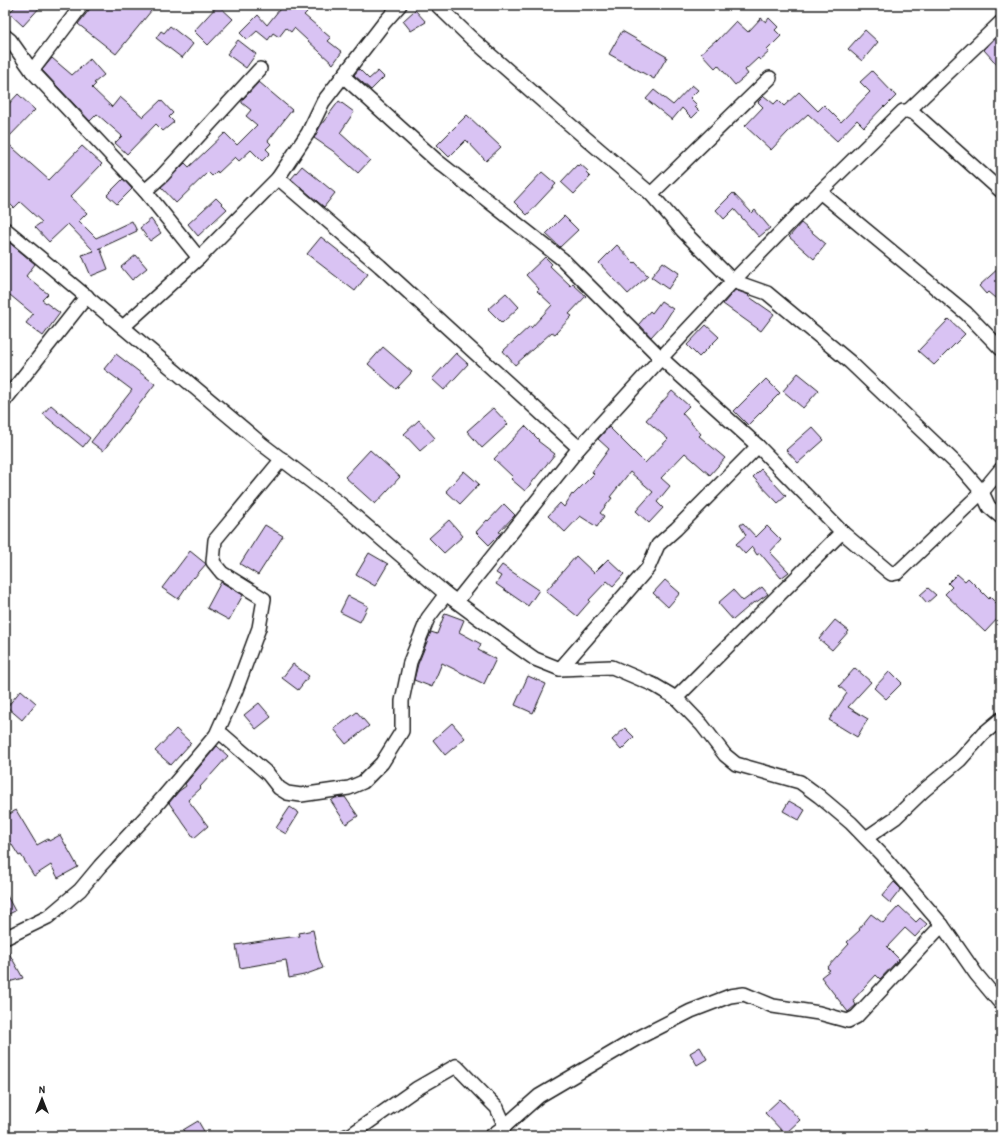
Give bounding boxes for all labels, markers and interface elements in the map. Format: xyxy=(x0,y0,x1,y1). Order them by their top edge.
north arrow xyxy=(22,1079,62,1119)
text: N xyxy=(39,1082,45,1096)

